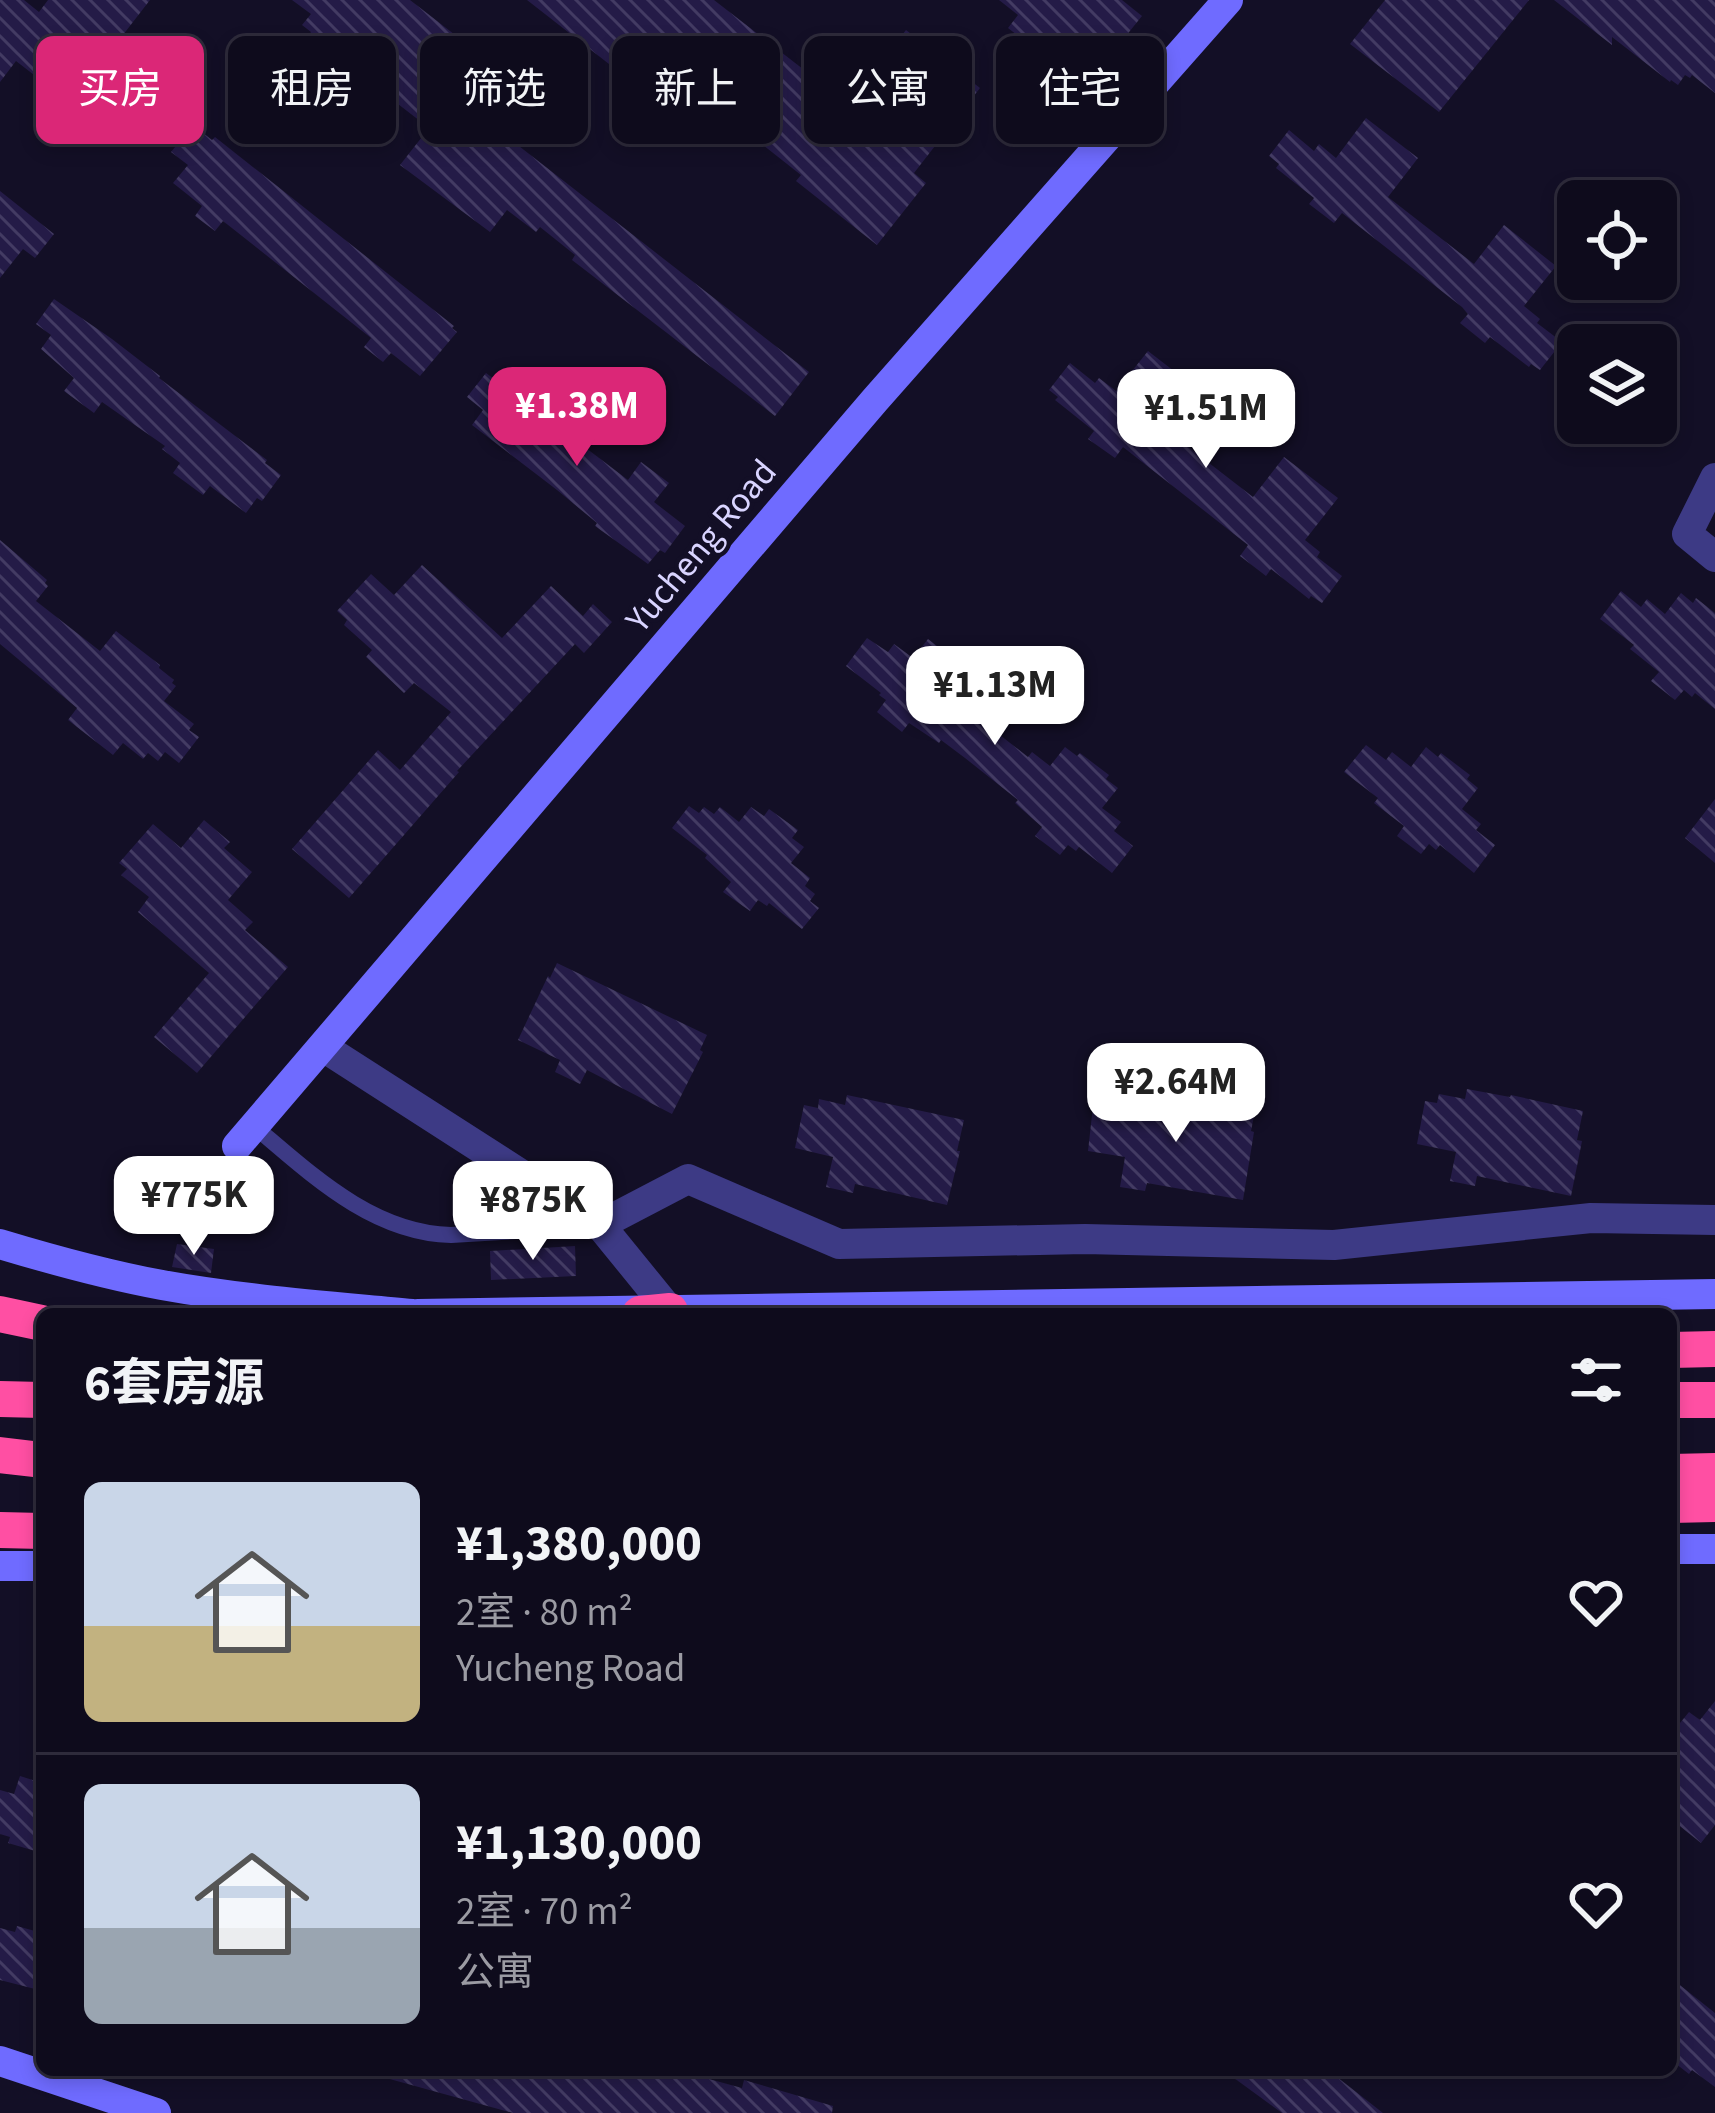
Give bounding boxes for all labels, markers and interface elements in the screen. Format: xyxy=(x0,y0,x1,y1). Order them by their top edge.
chip: 买房 xyxy=(36,36,204,144)
chip: 租房 xyxy=(228,36,396,144)
chip: 筛选 xyxy=(420,36,588,144)
chip: 新上 xyxy=(612,36,780,144)
chip: 公寓 xyxy=(804,36,972,144)
chip: 住宅 xyxy=(996,36,1164,144)
map controls xyxy=(1557,180,1677,444)
button: locate xyxy=(1557,180,1677,300)
button: layers xyxy=(1557,324,1677,444)
pin: ¥1.38M xyxy=(479,367,675,469)
pin: ¥1.51M xyxy=(1108,369,1304,471)
text: ¥1.38M xyxy=(515,378,639,434)
text: ¥1.51M xyxy=(1144,380,1268,436)
street label: Yucheng Road xyxy=(613,448,789,644)
pin: ¥1.13M xyxy=(897,646,1093,748)
text: ¥1.13M xyxy=(933,657,1057,713)
pin: ¥2.64M xyxy=(1078,1043,1274,1145)
text: ¥2.64M xyxy=(1114,1054,1238,1110)
pin: ¥775K xyxy=(110,1156,278,1258)
pin: ¥875K xyxy=(449,1161,617,1263)
text: ¥775K xyxy=(141,1167,247,1223)
text: ¥875K xyxy=(480,1172,586,1228)
icon: filters xyxy=(1563,1347,1629,1413)
text: 6套房源 xyxy=(84,1348,264,1420)
text: ¥1,380,000 xyxy=(456,1508,702,1580)
icon: home xyxy=(180,1530,324,1674)
icon: heart xyxy=(1563,1569,1629,1635)
text: 2室 · 80 m² xyxy=(456,1585,633,1641)
text: Yucheng Road xyxy=(456,1641,685,1697)
text: ¥1,130,000 xyxy=(456,1807,702,1879)
icon: home xyxy=(180,1832,324,1976)
icon: heart xyxy=(1563,1871,1629,1937)
text: 2室 · 70 m² xyxy=(456,1884,633,1940)
text: 公寓 xyxy=(456,1945,534,2001)

